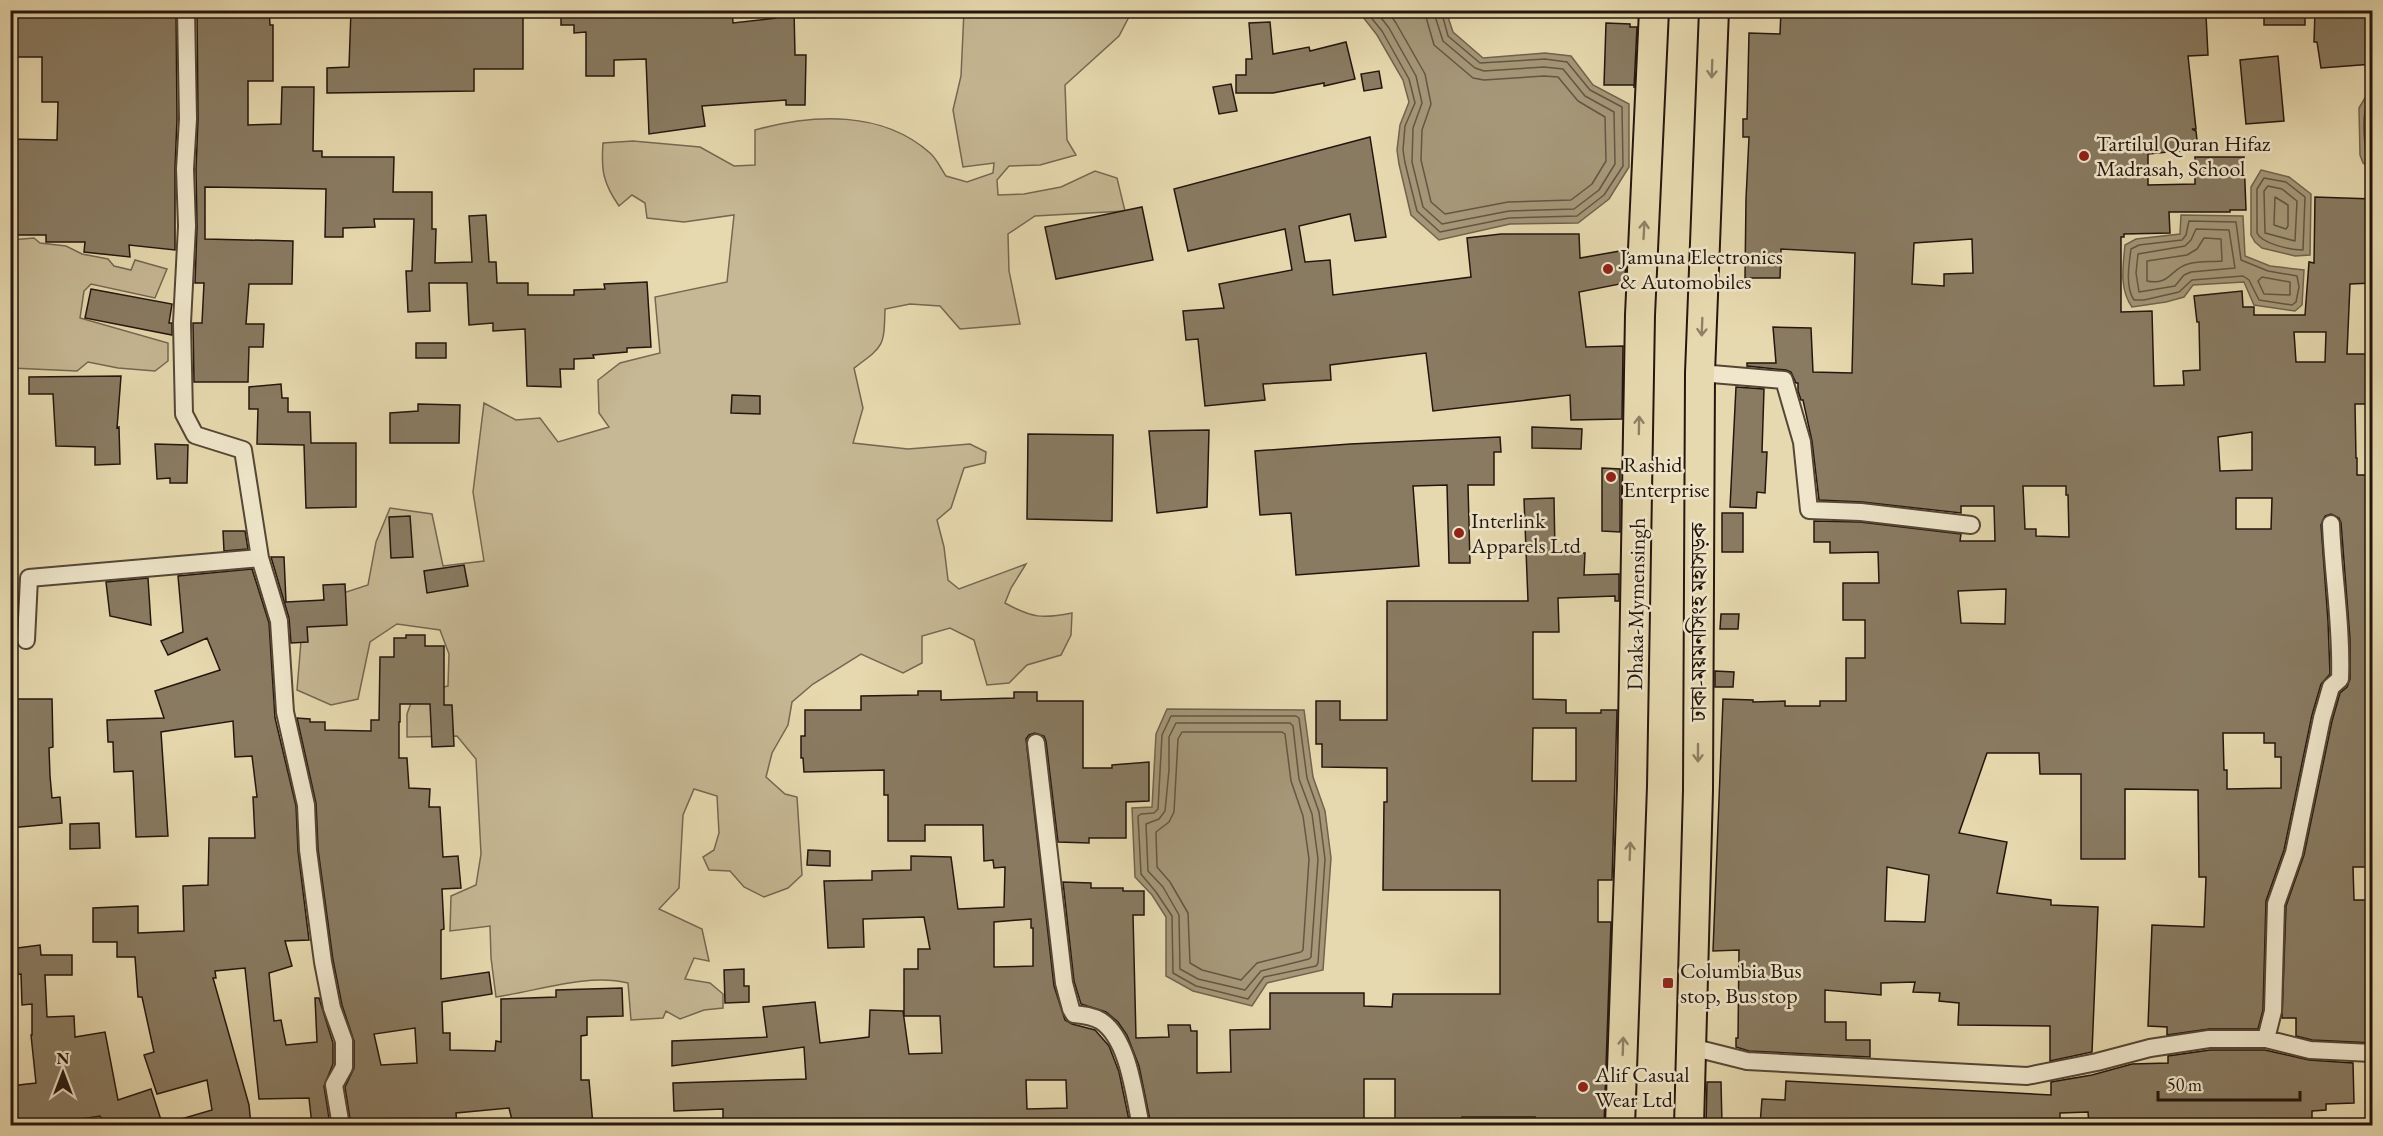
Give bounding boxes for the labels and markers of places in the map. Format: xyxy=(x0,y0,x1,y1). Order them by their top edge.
place label: Tartilul Quran Hifaz Madrasah, School xyxy=(2096,129,2271,183)
marker: Tartilul Quran Hifaz Madrasah, School xyxy=(2077,149,2091,163)
place label: Jamuna Electronics & Automobiles xyxy=(1618,242,1783,296)
marker: Jamuna Electronics & Automobiles xyxy=(1601,262,1615,276)
place label: Rashid Enterprise xyxy=(1623,450,1710,504)
marker: Rashid Enterprise xyxy=(1604,470,1618,484)
place label: Interlink Apparels Ltd xyxy=(1470,506,1582,560)
marker: Interlink Apparels Ltd xyxy=(1452,526,1466,540)
place label: Columbia Bus stop, Bus stop xyxy=(1680,956,1802,1010)
marker: Columbia Bus stop, Bus stop xyxy=(1661,976,1675,990)
place label: Alif Casual Wear Ltd xyxy=(1594,1060,1689,1114)
marker: Alif Casual Wear Ltd xyxy=(1576,1080,1590,1094)

